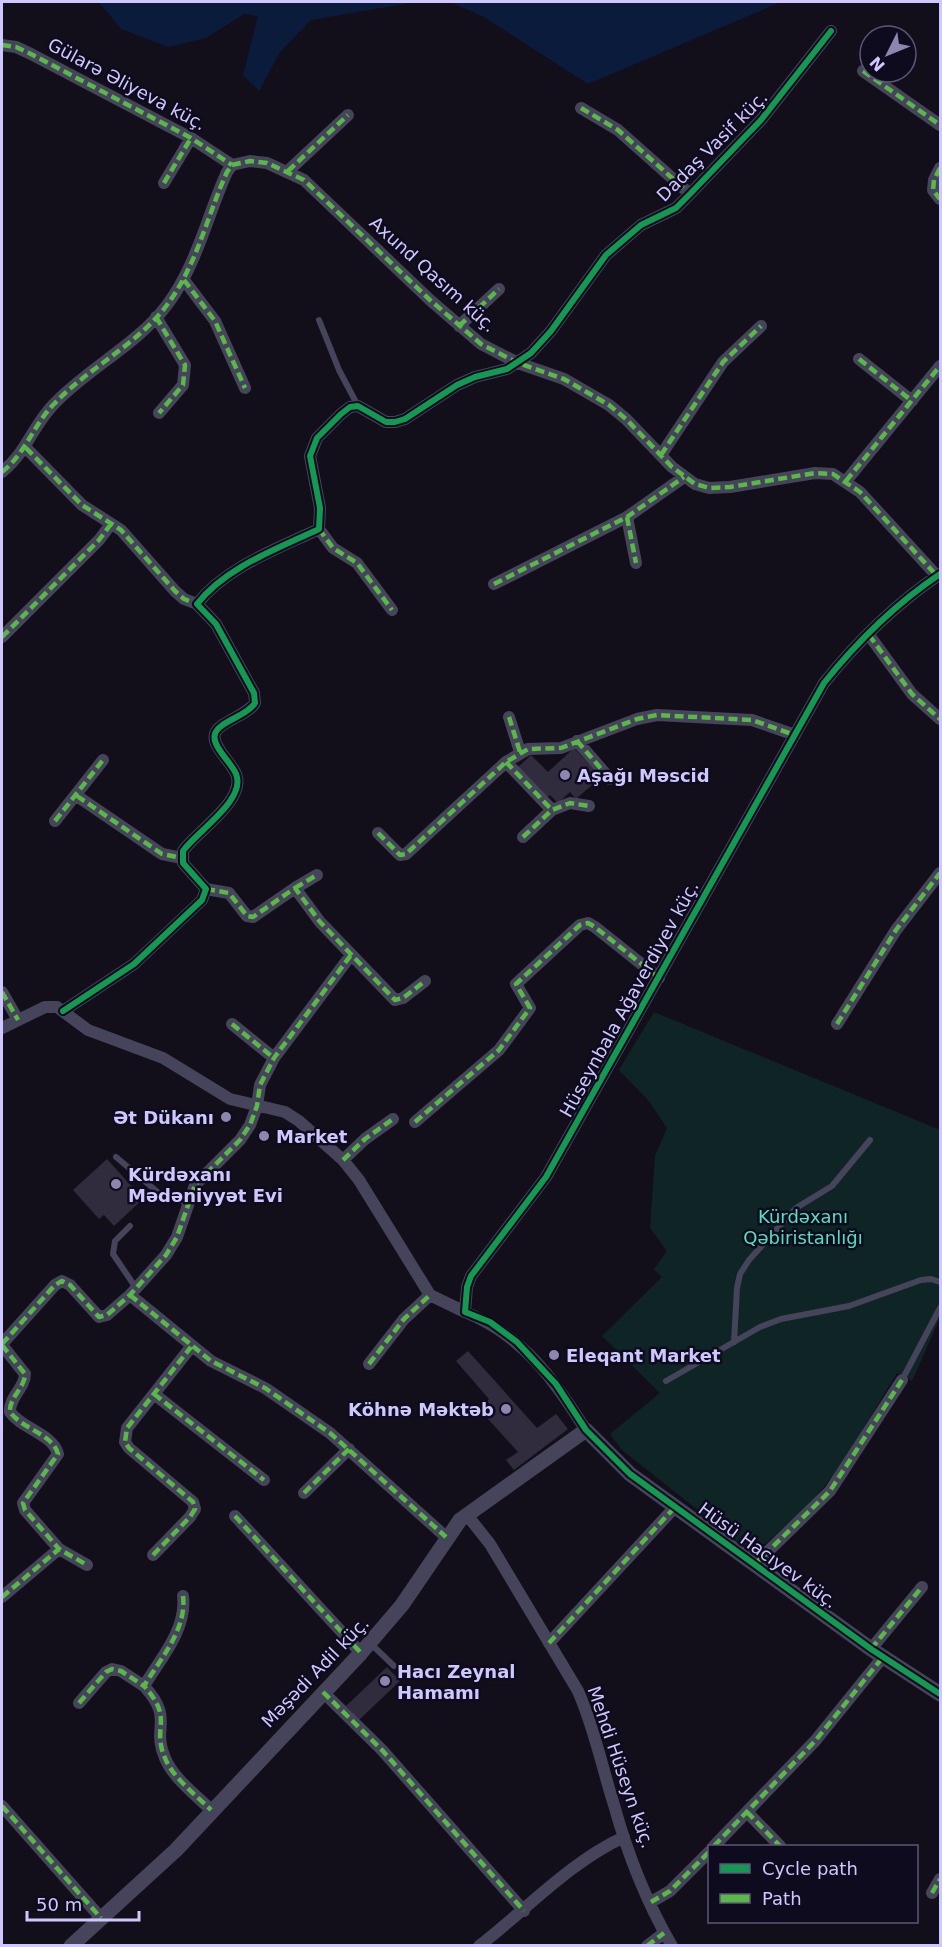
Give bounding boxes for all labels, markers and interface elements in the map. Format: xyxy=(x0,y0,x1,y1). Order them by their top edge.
north arrow xyxy=(858,24,918,84)
street label: Gülarə Əliyeva küç. xyxy=(44,33,210,135)
text: N xyxy=(866,53,889,75)
street label: Dadaş Vasif küç. xyxy=(652,86,772,206)
street label: Axund Qasım küç. xyxy=(366,212,500,336)
place label: Aşağı Məscid xyxy=(577,765,710,786)
marker: Aşağı Məscid xyxy=(558,768,572,782)
street label: Hüseynbala Ağaverdiyev küç. xyxy=(555,877,703,1121)
place label: Ət Dükanı xyxy=(113,1107,214,1128)
marker: Ət Dükanı xyxy=(219,1110,233,1124)
place label: Market xyxy=(276,1126,348,1147)
marker: Market xyxy=(257,1129,271,1143)
place label: Kürdəxanı Mədəniyyət Evi xyxy=(128,1164,283,1206)
marker: Kürdəxanı Mədəniyyət Evi xyxy=(109,1177,123,1191)
park label: Kürdəxanı Qəbiristanlığı xyxy=(743,1206,863,1248)
place label: Eleqant Market xyxy=(566,1345,721,1366)
marker: Eleqant Market xyxy=(547,1348,561,1362)
place label: Köhnə Məktəb xyxy=(348,1399,494,1420)
marker: Köhnə Məktəb xyxy=(499,1402,513,1416)
street label: Hüsü Hacıyev küç. xyxy=(695,1498,841,1612)
street label: Məşədi Adil küç. xyxy=(257,1612,373,1732)
place label: Hacı Zeynal Hamamı xyxy=(397,1661,515,1703)
marker: Hacı Zeynal Hamamı xyxy=(378,1674,392,1688)
street label: Mehdi Hüseyn küç. xyxy=(583,1683,659,1851)
legend xyxy=(708,1845,918,1923)
text: Cycle path xyxy=(762,1858,858,1879)
scale bar xyxy=(27,1884,140,1922)
text: Path xyxy=(762,1888,802,1909)
text: 50 m xyxy=(36,1894,82,1915)

